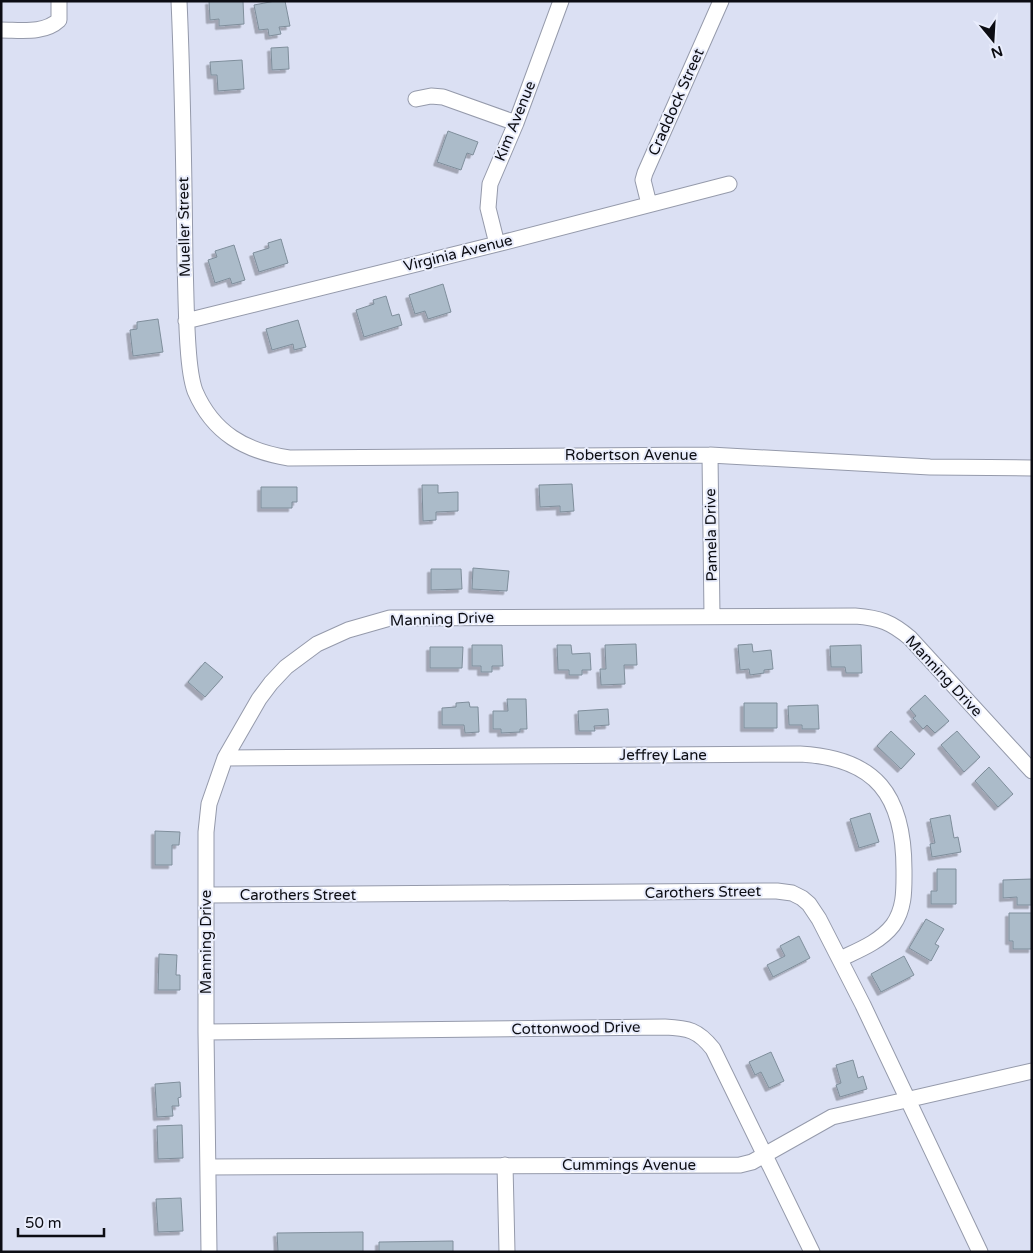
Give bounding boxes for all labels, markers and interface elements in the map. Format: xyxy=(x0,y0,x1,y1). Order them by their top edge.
north arrow xyxy=(968,15,1018,65)
text: N xyxy=(989,42,1005,62)
street label: Craddock Street xyxy=(644,45,708,158)
street label: Kim Avenue xyxy=(491,78,539,164)
street label: Mueller Street xyxy=(174,176,194,277)
street label: Virginia Avenue xyxy=(402,231,514,275)
street label: Robertson Avenue xyxy=(565,446,697,464)
street label: Pamela Drive xyxy=(701,488,721,582)
street label: Manning Drive xyxy=(390,608,494,630)
street label: Manning Drive xyxy=(902,632,986,720)
street label: Jeffrey Lane xyxy=(619,746,707,764)
street label: Carothers Street xyxy=(645,882,762,902)
street label: Carothers Street xyxy=(240,886,357,904)
street label: Manning Drive xyxy=(197,890,215,994)
street label: Cottonwood Drive xyxy=(511,1018,641,1038)
street label: Cummings Avenue xyxy=(562,1156,696,1174)
scale bar xyxy=(18,1206,104,1238)
text: 50 m xyxy=(25,1214,62,1232)

